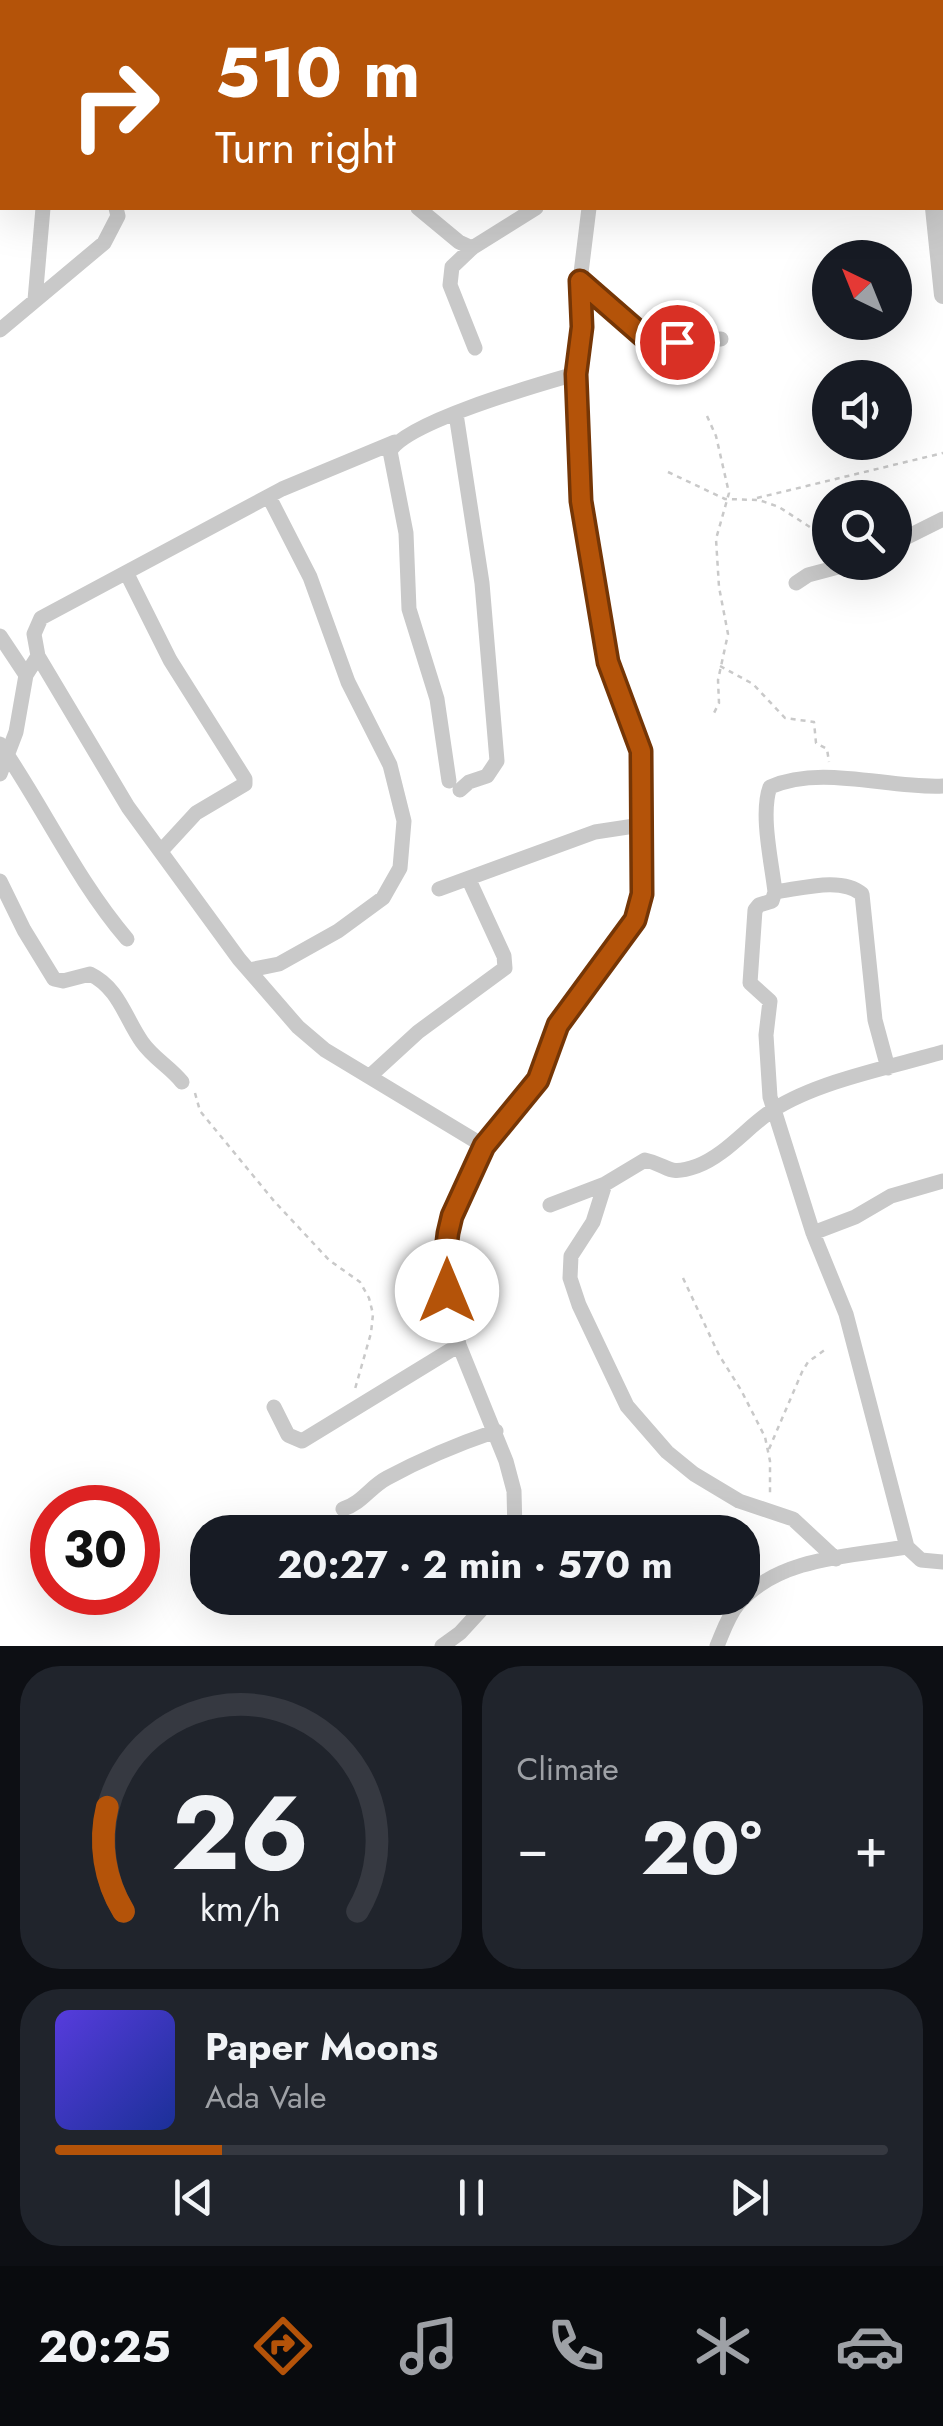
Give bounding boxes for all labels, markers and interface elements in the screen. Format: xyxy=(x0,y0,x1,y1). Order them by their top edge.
text: 510 m xyxy=(215,22,421,123)
icon: right xyxy=(50,40,180,170)
text: Turn right xyxy=(215,115,396,180)
north arrow xyxy=(812,240,912,340)
map controls xyxy=(812,240,912,580)
pin xyxy=(635,300,720,385)
icon: arrive xyxy=(650,315,705,370)
button: sound xyxy=(812,360,912,460)
button: search xyxy=(812,480,912,580)
position arrow xyxy=(395,1239,499,1343)
speed limit sign: 30 xyxy=(30,1485,160,1615)
text: 20:27 · 2 min · 570 m xyxy=(277,1537,673,1592)
text: Climate xyxy=(517,1746,619,1792)
text: 26 xyxy=(172,1758,310,1908)
text: 20° xyxy=(641,1794,762,1902)
text: − xyxy=(517,1808,549,1888)
text: + xyxy=(854,1808,888,1888)
text: km/h xyxy=(200,1883,281,1934)
text: Paper Moons xyxy=(205,2019,438,2074)
text: Ada Vale xyxy=(205,2074,327,2120)
icon: previous xyxy=(166,2170,221,2225)
icon: pause xyxy=(444,2170,499,2225)
icon: next xyxy=(722,2170,777,2225)
icon: directions xyxy=(248,2311,318,2381)
icon: music xyxy=(394,2311,464,2381)
icon: phone xyxy=(541,2311,611,2381)
icon: climate xyxy=(688,2311,758,2381)
icon: car xyxy=(835,2311,905,2381)
text: 20:25 xyxy=(38,2314,171,2379)

